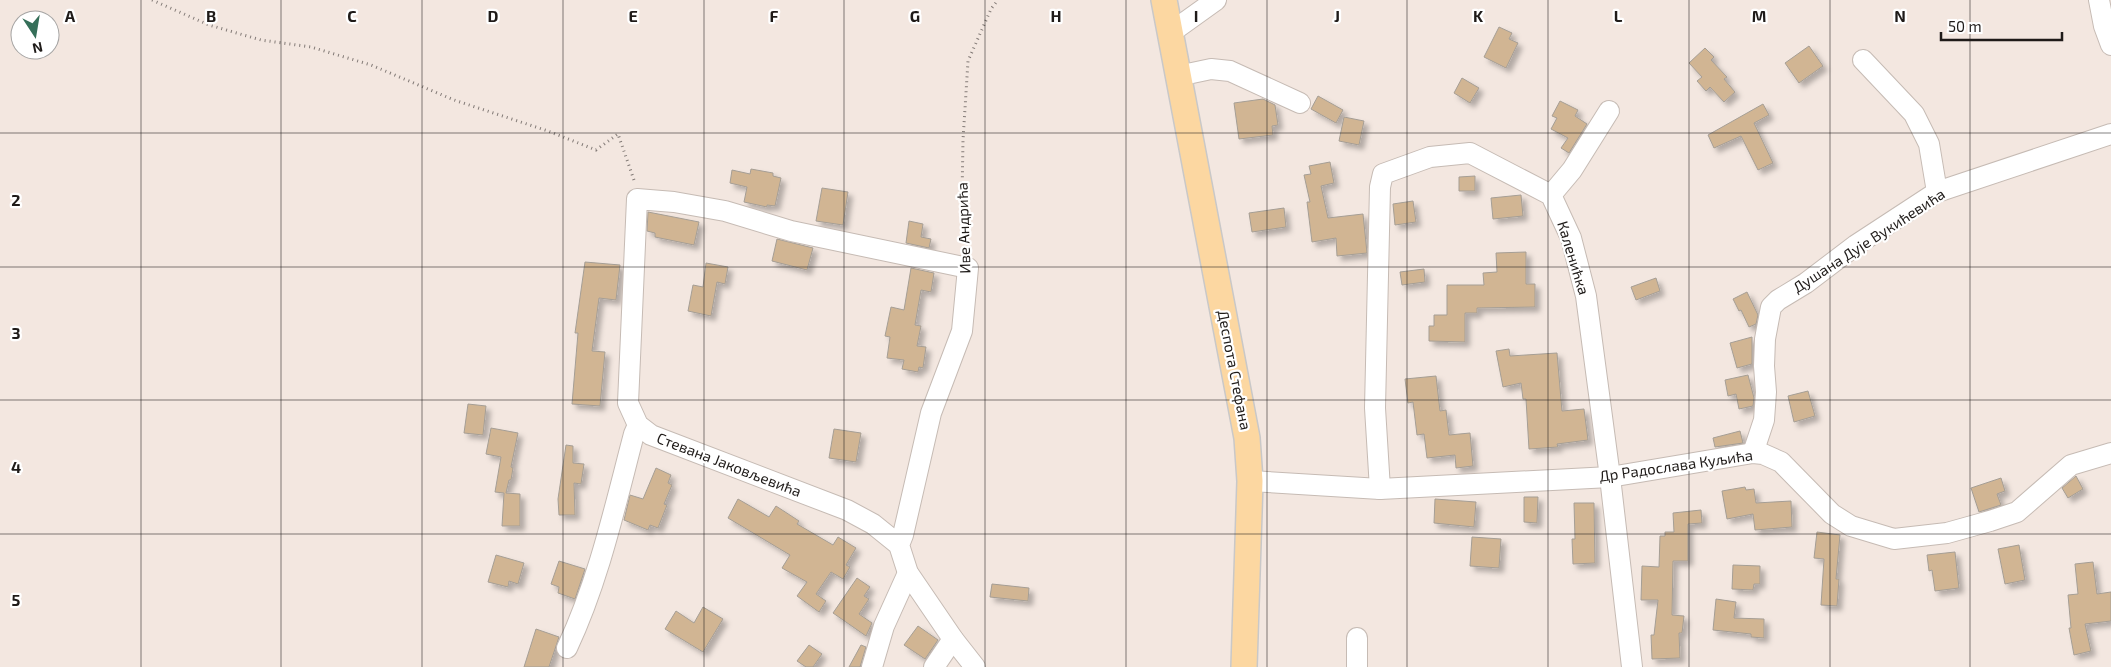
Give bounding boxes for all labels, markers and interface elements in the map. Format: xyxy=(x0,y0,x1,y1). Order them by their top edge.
text: A xyxy=(65,6,76,25)
text: B xyxy=(206,6,216,25)
text: C xyxy=(347,6,357,25)
text: D xyxy=(488,6,499,25)
text: E xyxy=(628,6,638,25)
text: F xyxy=(770,6,779,25)
text: G xyxy=(910,6,920,25)
text: H xyxy=(1050,6,1062,25)
text: I xyxy=(1194,6,1198,25)
text: J xyxy=(1334,6,1340,25)
text: K xyxy=(1473,6,1484,25)
text: L xyxy=(1614,6,1623,25)
text: M xyxy=(1752,6,1766,25)
text: N xyxy=(1894,6,1906,25)
north arrow xyxy=(10,10,60,60)
scale bar xyxy=(1941,10,2062,42)
text: 50 m xyxy=(1948,17,1982,35)
text: N xyxy=(31,39,45,58)
street label: Иве Андрића xyxy=(952,182,974,274)
street label: Душана Дује Вукићевића xyxy=(1789,184,1948,297)
text: 2 xyxy=(11,190,21,209)
street label: Каленићка xyxy=(1554,219,1594,297)
street label: Деспота Стефана xyxy=(1215,308,1255,431)
text: 3 xyxy=(11,323,21,342)
street label: Стевана Јаковљевића xyxy=(655,428,804,500)
street label: Др Радослава Куљића xyxy=(1598,445,1754,486)
text: 4 xyxy=(11,457,21,476)
text: 5 xyxy=(12,590,21,609)

